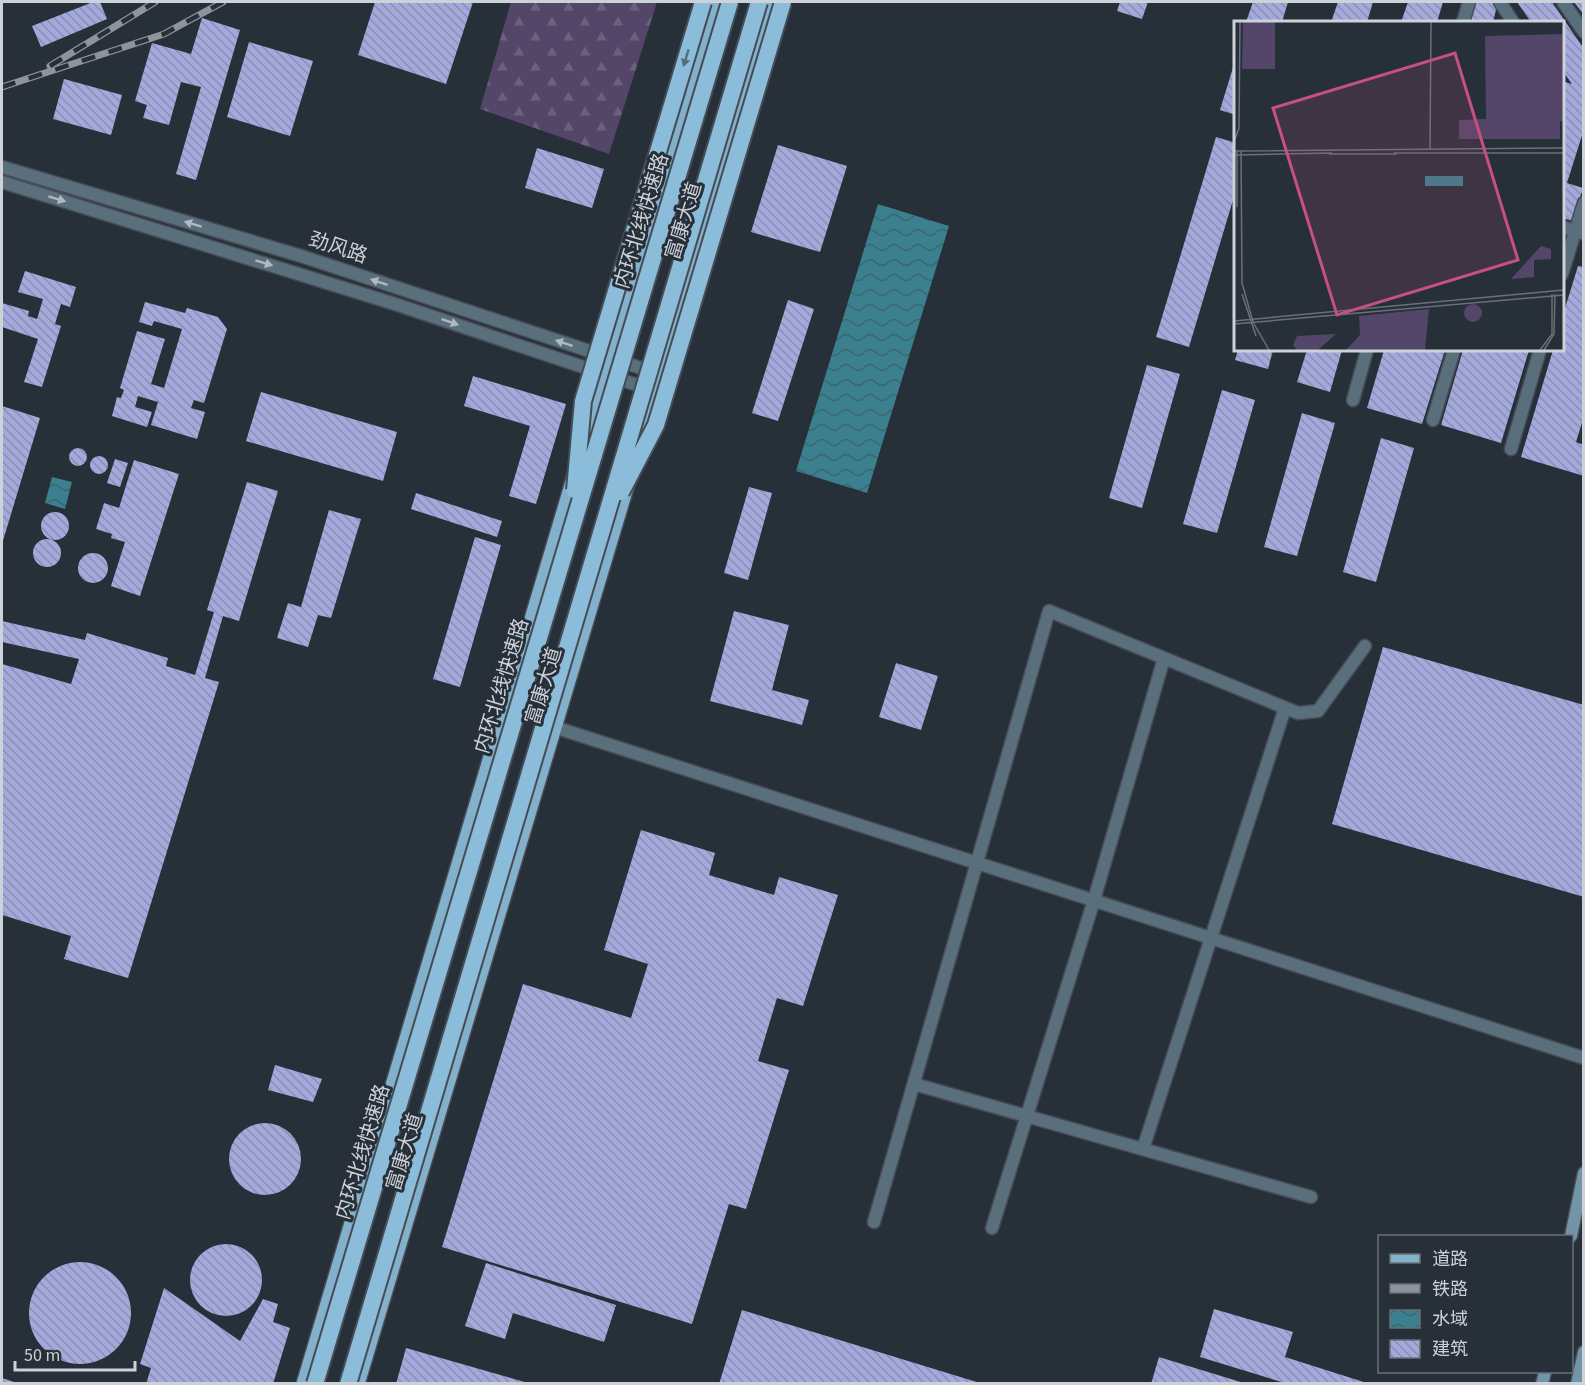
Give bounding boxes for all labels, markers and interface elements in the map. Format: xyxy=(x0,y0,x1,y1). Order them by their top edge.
inset map xyxy=(1234,21,1564,351)
one-way arrow xyxy=(681,49,690,67)
street label: 内环北线快速路 xyxy=(608,150,676,292)
street label: 富康大道 xyxy=(659,179,709,263)
one-way arrow xyxy=(48,195,66,205)
one-way arrow xyxy=(184,219,202,228)
street label: 劲风路 xyxy=(305,225,371,271)
one-way arrow xyxy=(255,259,273,268)
one-way arrow xyxy=(370,277,388,286)
one-way arrow xyxy=(441,318,459,328)
one-way arrow xyxy=(555,338,573,348)
street label: 内环北线快速路 xyxy=(468,615,536,757)
street label: 富康大道 xyxy=(519,644,569,728)
street label: 内环北线快速路 xyxy=(329,1081,397,1223)
street label: 富康大道 xyxy=(380,1110,430,1194)
legend xyxy=(1378,1235,1573,1373)
text: 道路 xyxy=(1432,1247,1468,1272)
text: 铁路 xyxy=(1432,1277,1468,1302)
text: 水域 xyxy=(1432,1307,1468,1332)
scale bar xyxy=(15,1334,135,1372)
text: 建筑 xyxy=(1432,1337,1468,1362)
text: 50 m xyxy=(24,1343,60,1368)

